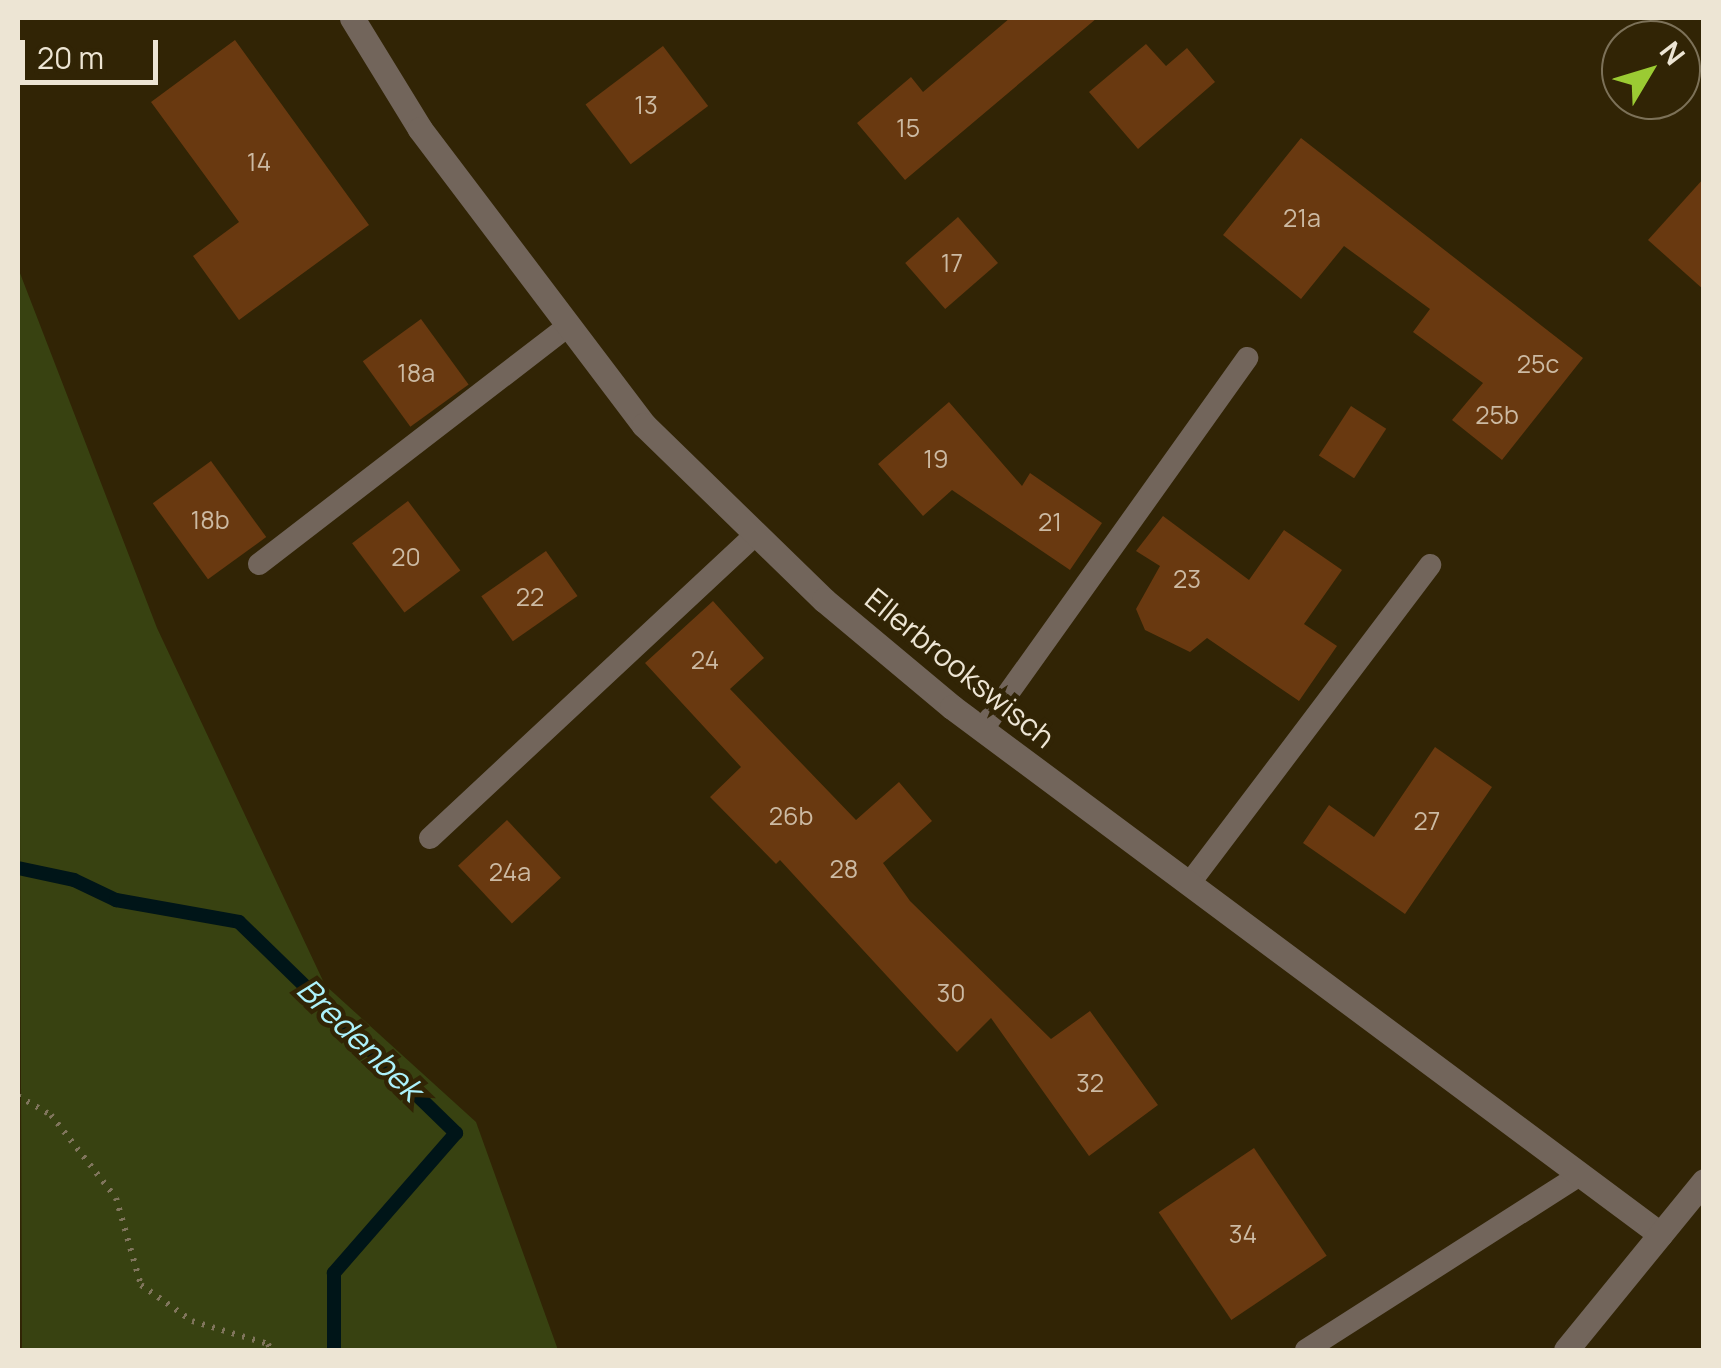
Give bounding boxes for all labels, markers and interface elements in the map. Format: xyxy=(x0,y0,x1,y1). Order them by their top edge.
scale bar xyxy=(25,20,162,82)
north arrow xyxy=(1601,20,1701,120)
text: N xyxy=(1652,33,1694,72)
text: 20 m xyxy=(37,37,104,78)
house number: 13 xyxy=(634,90,658,120)
house number: 15 xyxy=(896,113,920,143)
house number: 14 xyxy=(247,147,271,177)
house number: 21a xyxy=(1283,203,1321,233)
house number: 17 xyxy=(941,248,963,278)
house number: 25c xyxy=(1517,349,1559,379)
house number: 18a xyxy=(397,358,435,388)
house number: 25b xyxy=(1475,400,1519,430)
house number: 19 xyxy=(923,444,949,474)
house number: 18b xyxy=(190,505,230,535)
house number: 21 xyxy=(1038,507,1062,537)
house number: 20 xyxy=(391,542,421,572)
house number: 23 xyxy=(1173,564,1201,594)
street label: Ellerbrookswisch xyxy=(858,581,1062,755)
house number: 22 xyxy=(516,582,544,612)
house number: 24 xyxy=(691,645,719,675)
house number: 26b xyxy=(769,801,813,831)
house number: 27 xyxy=(1414,806,1440,836)
house number: 28 xyxy=(830,854,858,884)
house number: 24a xyxy=(489,857,531,887)
water label: Bredenbek xyxy=(289,970,431,1108)
house number: 30 xyxy=(936,978,966,1008)
house number: 32 xyxy=(1076,1068,1104,1098)
house number: 34 xyxy=(1229,1219,1257,1249)

